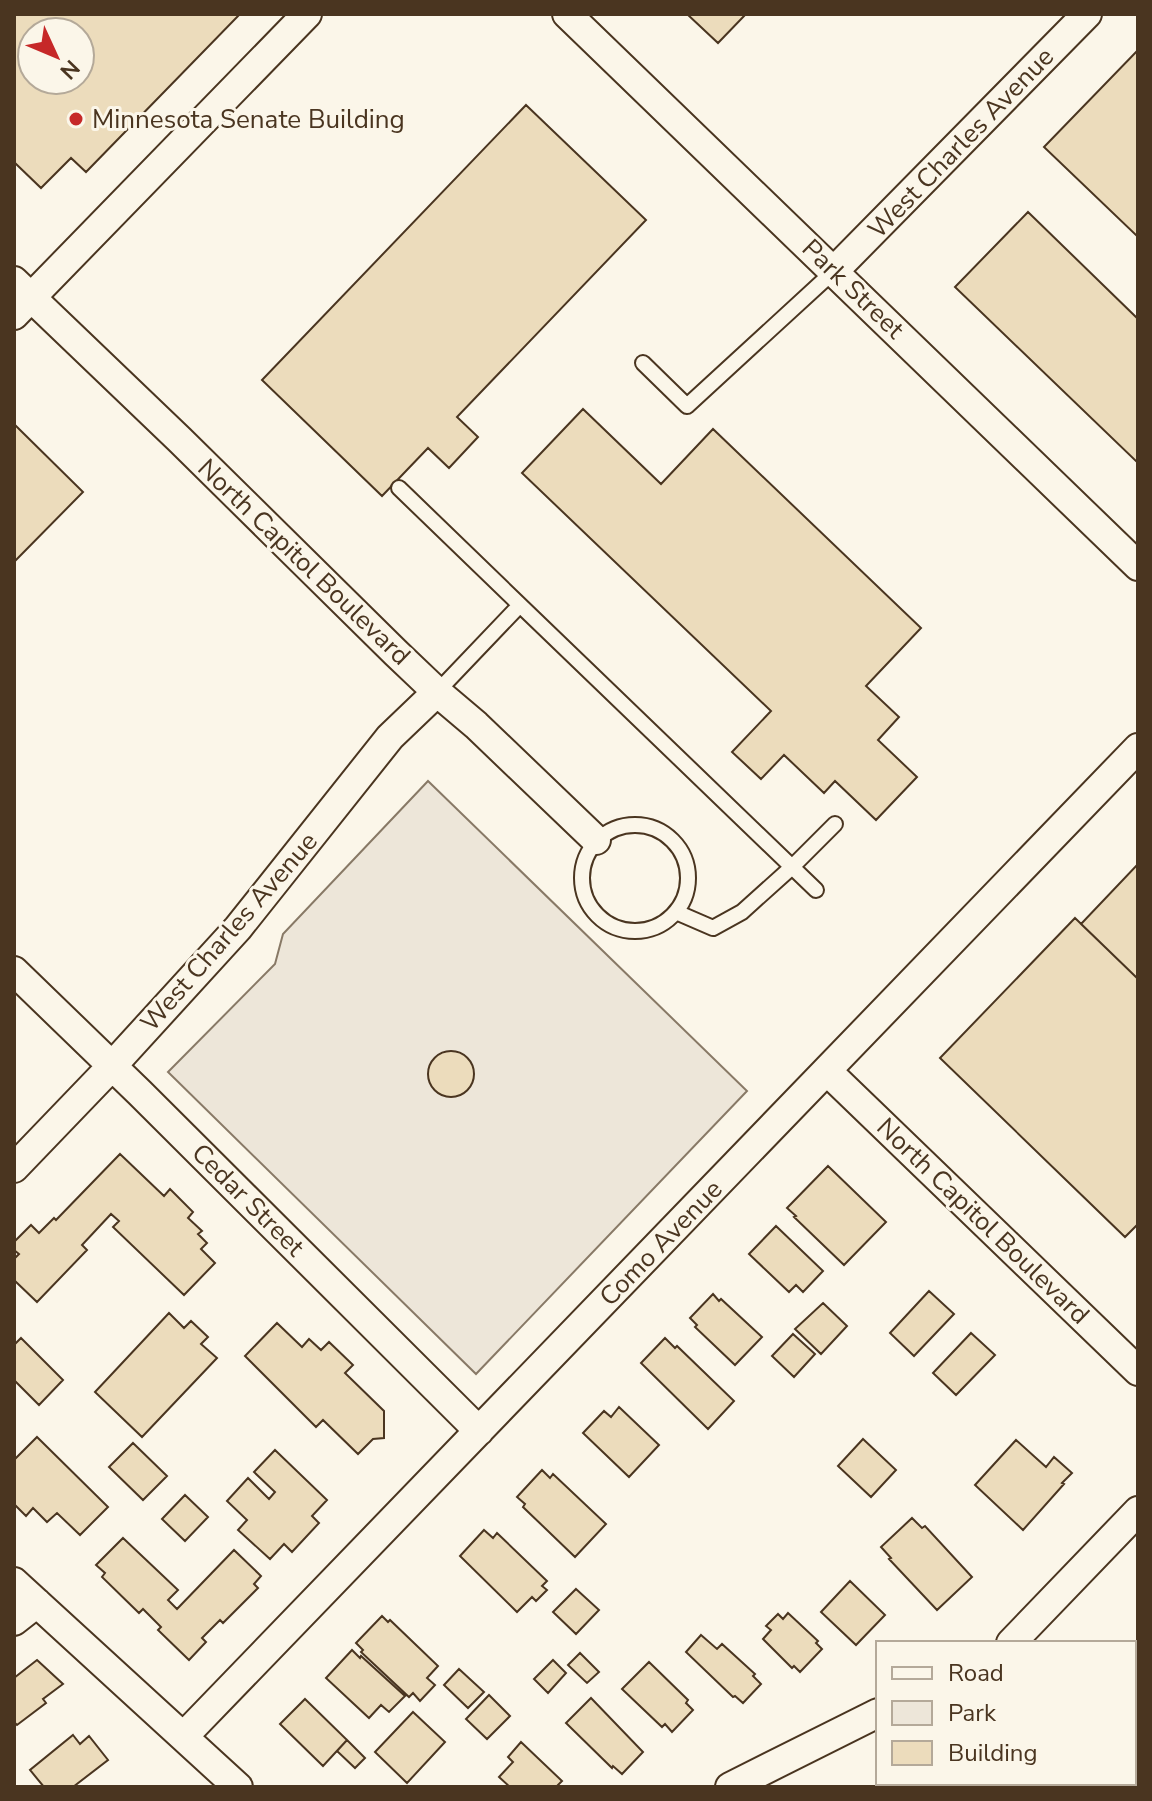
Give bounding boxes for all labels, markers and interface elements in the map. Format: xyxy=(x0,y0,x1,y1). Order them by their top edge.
north arrow xyxy=(16,16,96,96)
street label: West Charles Avenue xyxy=(860,40,1062,246)
text: N xyxy=(53,53,86,86)
place label: Minnesota Senate Building xyxy=(92,102,405,137)
marker: Minnesota Senate Building xyxy=(67,110,85,128)
street label: Park Street xyxy=(794,231,912,347)
street label: North Capitol Boulevard xyxy=(190,451,418,673)
street label: West Charles Avenue xyxy=(133,825,325,1039)
street label: North Capitol Boulevard xyxy=(869,1110,1097,1332)
street label: Cedar Street xyxy=(184,1136,313,1265)
street label: Como Avenue xyxy=(592,1172,730,1314)
legend xyxy=(876,1641,1136,1785)
text: Road xyxy=(948,1657,1004,1689)
text: Park xyxy=(948,1697,997,1729)
text: Building xyxy=(948,1737,1038,1769)

